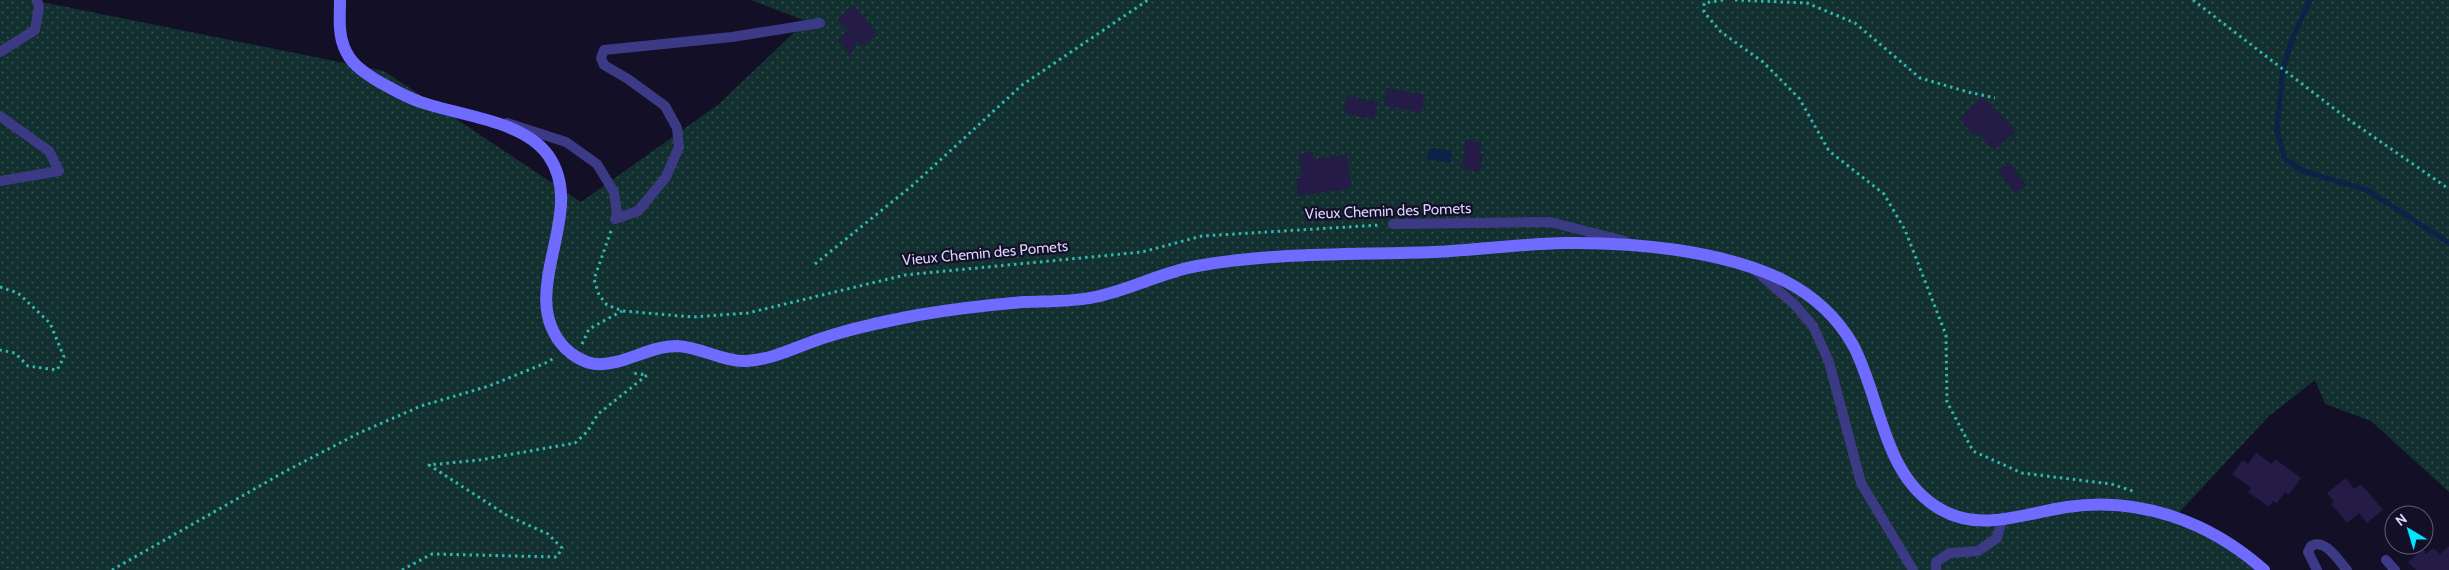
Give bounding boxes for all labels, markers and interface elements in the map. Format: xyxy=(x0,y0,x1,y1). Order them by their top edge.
street label: Vieux Chemin des Pomets xyxy=(1304,199,1472,223)
street label: Vieux Chemin des Pomets xyxy=(901,237,1069,269)
north arrow xyxy=(2384,505,2434,555)
text: N xyxy=(2392,510,2410,530)

